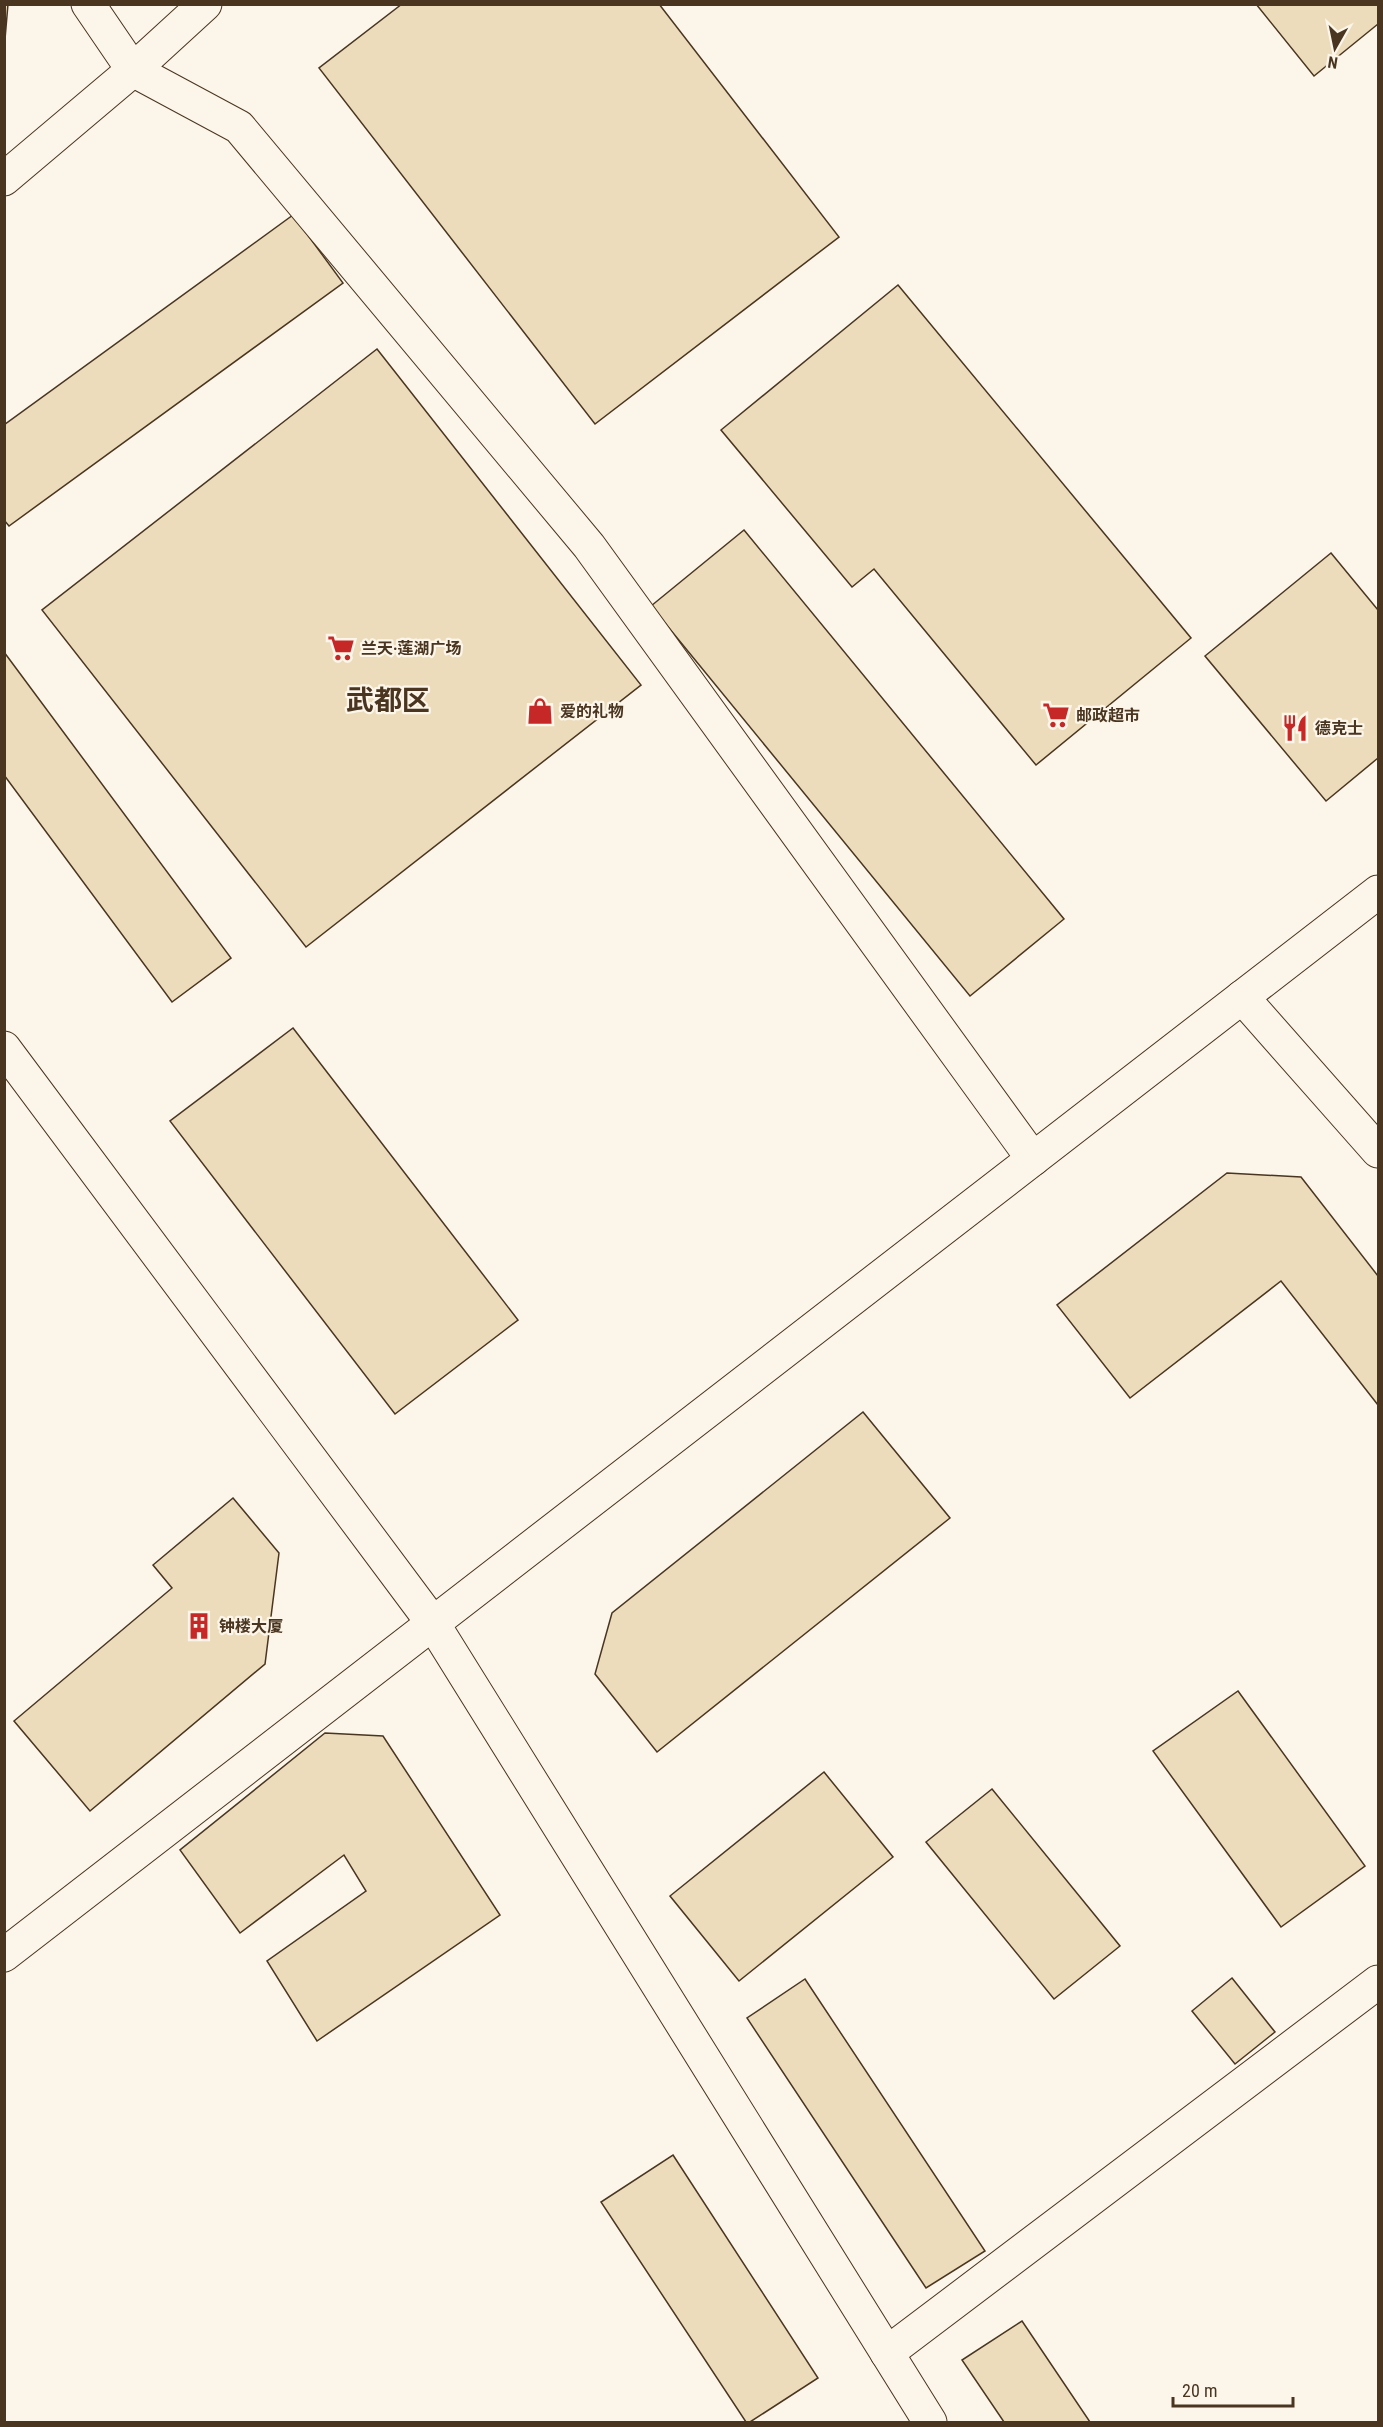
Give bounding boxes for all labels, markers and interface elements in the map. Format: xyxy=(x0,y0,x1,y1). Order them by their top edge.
north arrow xyxy=(1305,18,1365,78)
text: N xyxy=(1326,52,1339,72)
supermarket icon: 兰天·莲湖广场 xyxy=(326,633,356,663)
place label: 兰天·莲湖广场 xyxy=(361,639,462,658)
district label: 武都区 xyxy=(346,684,430,717)
shop icon: 爱的礼物 xyxy=(525,696,555,726)
supermarket icon: 邮政超市 xyxy=(1041,700,1071,730)
place label: 爱的礼物 xyxy=(560,702,624,721)
place label: 邮政超市 xyxy=(1076,706,1140,725)
restaurant icon: 德克士 xyxy=(1280,713,1310,743)
place label: 德克士 xyxy=(1315,719,1363,738)
building icon: 钟楼大厦 xyxy=(184,1611,214,1641)
place label: 钟楼大厦 xyxy=(219,1617,283,1636)
scale bar xyxy=(1173,2370,1293,2408)
text: 20 m xyxy=(1182,2380,1217,2401)

